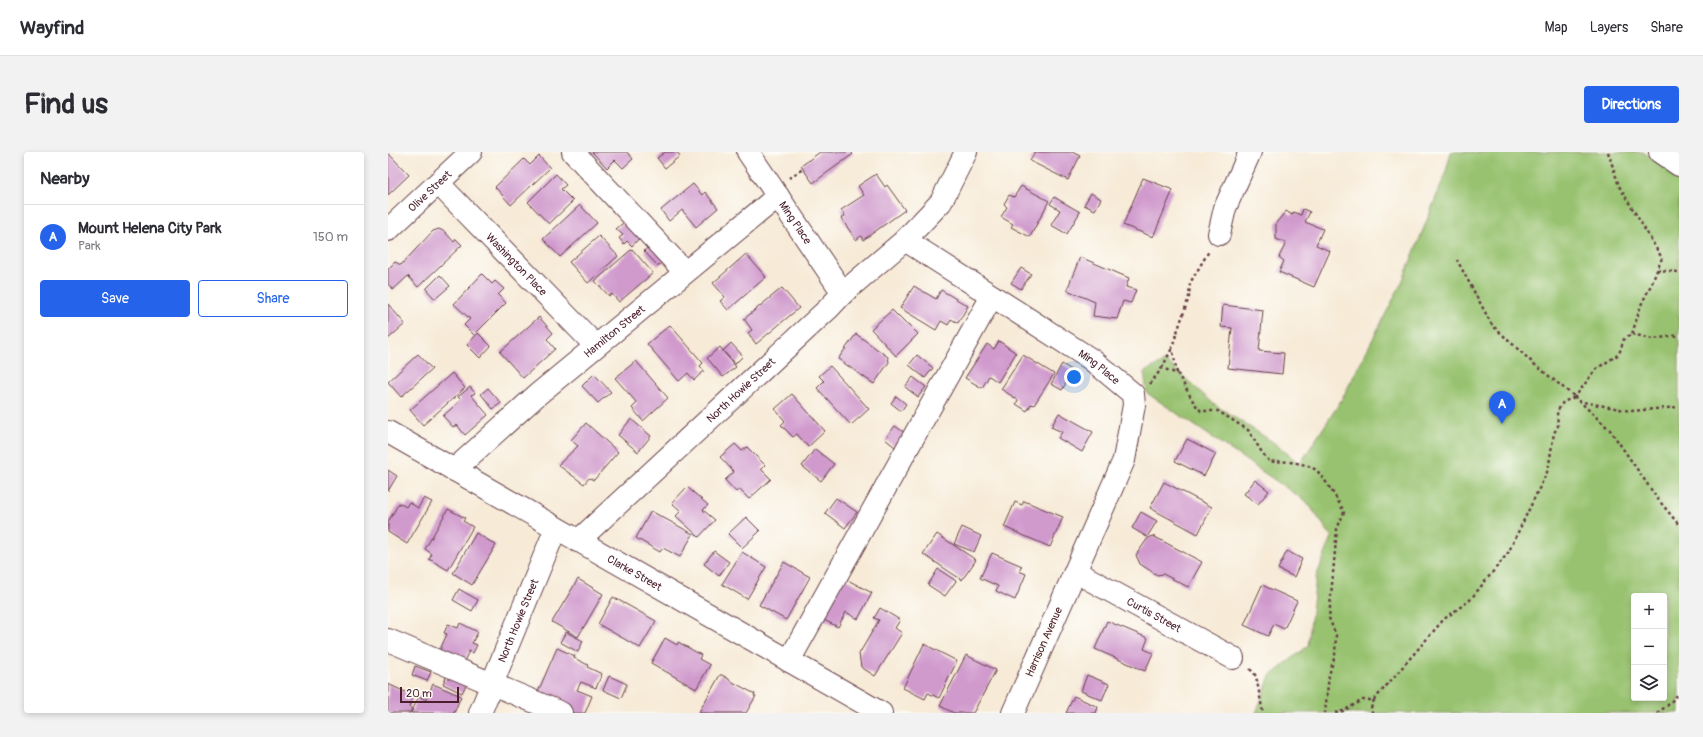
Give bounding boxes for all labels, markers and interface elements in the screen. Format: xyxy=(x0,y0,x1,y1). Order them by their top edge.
text: Wayfind xyxy=(20,16,84,40)
text: Map xyxy=(1545,19,1568,36)
text: Layers xyxy=(1590,19,1628,36)
text: Share xyxy=(1650,19,1683,36)
button: Directions xyxy=(1584,86,1679,123)
text: Find us xyxy=(24,87,108,122)
street label: Olive Street xyxy=(405,167,454,214)
text: Nearby xyxy=(40,168,89,189)
street label: Ming Place xyxy=(776,199,815,247)
text: Mount Helena City Park xyxy=(78,219,222,238)
text: A xyxy=(49,229,57,245)
text: 150 m xyxy=(313,229,348,245)
street label: Washington Place xyxy=(483,230,550,299)
text: Park xyxy=(78,238,101,254)
button: Save xyxy=(40,280,190,317)
button: Share xyxy=(198,280,348,317)
street label: Hamilton Street xyxy=(581,302,648,360)
street label: Ming Place xyxy=(1076,347,1123,387)
street label: North Howie Street xyxy=(704,354,778,425)
your location xyxy=(1064,367,1084,387)
pin: A xyxy=(1489,391,1515,424)
street label: Clarke Street xyxy=(605,552,665,594)
street label: North Howie Street xyxy=(495,576,541,664)
map controls xyxy=(1631,593,1667,701)
button: + xyxy=(1631,593,1667,629)
street label: Curtis Street xyxy=(1125,595,1184,635)
street label: Harrison Avenue xyxy=(1023,605,1065,679)
button: − xyxy=(1631,629,1667,665)
button: layers xyxy=(1631,665,1667,701)
scale bar xyxy=(400,685,459,704)
text: 20 m xyxy=(406,687,432,700)

